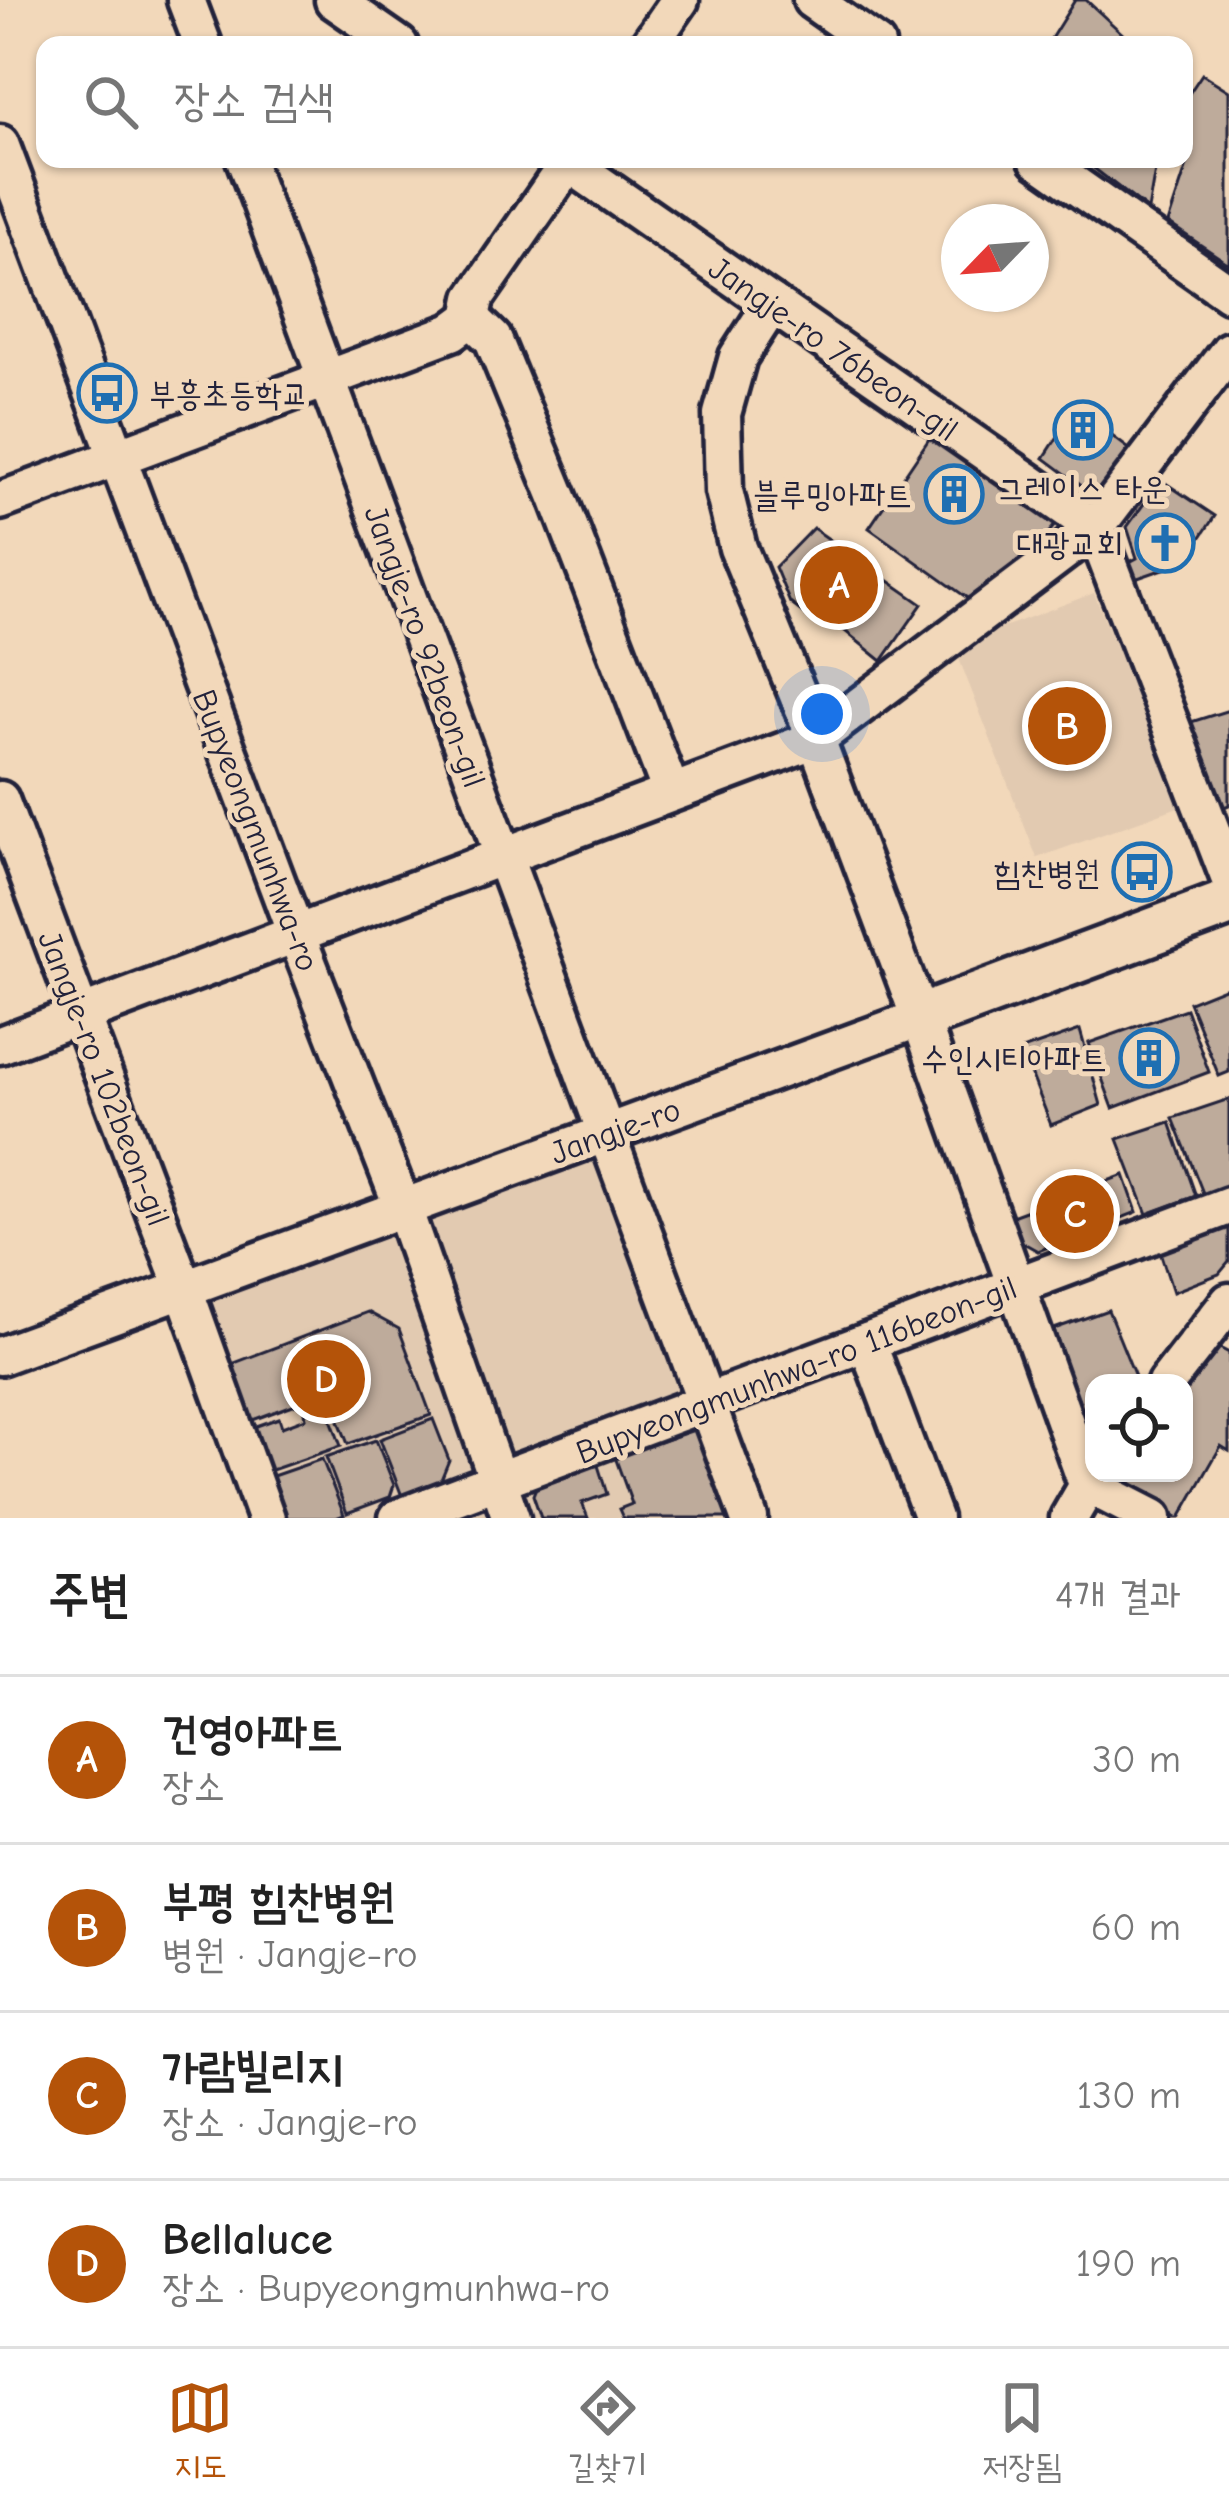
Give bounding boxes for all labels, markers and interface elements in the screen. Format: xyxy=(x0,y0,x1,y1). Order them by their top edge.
search box xyxy=(36,36,1193,168)
icon: search xyxy=(78,69,144,135)
text: 장소 검색 xyxy=(174,74,334,126)
north arrow xyxy=(941,204,1049,312)
street label: Jangje-ro 76beon-gil xyxy=(702,249,965,449)
bus stop icon: 부흥초등학교 xyxy=(76,362,138,424)
place label: 부흥초등학교 xyxy=(149,375,308,413)
building icon: 그레이스 타운 xyxy=(1052,399,1114,461)
building icon: 블루밍아파트 xyxy=(923,463,985,525)
place label: 그레이스 타운 xyxy=(998,469,1168,507)
place label: 블루밍아파트 xyxy=(753,476,912,514)
street label: Jangje-ro 92beon-gil xyxy=(356,500,494,792)
church icon: 대광교회 xyxy=(1134,512,1196,574)
place label: 대광교회 xyxy=(1017,525,1123,563)
pin: A xyxy=(800,540,878,630)
pin: B xyxy=(1028,681,1106,771)
street label: Bupyeongmunhwa-ro xyxy=(185,684,327,976)
your location xyxy=(792,684,852,744)
bus stop icon: 힘찬병원 xyxy=(1111,841,1173,903)
place label: 힘찬병원 xyxy=(994,854,1100,892)
street label: Jangje-ro 102beon-gil xyxy=(30,926,178,1231)
building icon: 수인시티아파트 xyxy=(1118,1027,1180,1089)
place label: 수인시티아파트 xyxy=(921,1040,1107,1078)
street label: Jangje-ro xyxy=(545,1090,685,1172)
pin: C xyxy=(1036,1169,1114,1259)
street label: Bupyeongmunhwa-ro 116beon-gil xyxy=(571,1268,1022,1472)
pin: D xyxy=(287,1334,365,1424)
map controls xyxy=(1085,1374,1193,1482)
button: locate xyxy=(1085,1374,1193,1482)
text: 주변 xyxy=(48,1565,130,1624)
text: 4개 결과 xyxy=(1055,1573,1181,1618)
text: 건영아파트 xyxy=(162,1707,343,1759)
text: A xyxy=(76,1737,98,1782)
text: 30 m xyxy=(1092,1737,1181,1782)
text: 장소 xyxy=(162,1764,225,1809)
text: 부평 힘찬병원 xyxy=(162,1875,395,1927)
text: B xyxy=(75,1905,99,1950)
text: 60 m xyxy=(1091,1905,1181,1950)
text: 병원 · Jangje-ro xyxy=(162,1932,418,1977)
text: 가람빌리지 xyxy=(162,2043,343,2095)
text: C xyxy=(75,2073,99,2118)
text: 130 m xyxy=(1077,2073,1181,2118)
text: 장소 · Jangje-ro xyxy=(162,2100,418,2145)
text: Bellaluce xyxy=(162,2213,333,2265)
text: D xyxy=(75,2241,99,2286)
text: 190 m xyxy=(1076,2241,1181,2286)
text: 장소 · Bupyeongmunhwa-ro xyxy=(162,2266,610,2311)
tab: 지도 xyxy=(167,2375,233,2488)
tab: 길찾기 xyxy=(568,2375,647,2488)
tab: 저장됨 xyxy=(982,2375,1062,2488)

